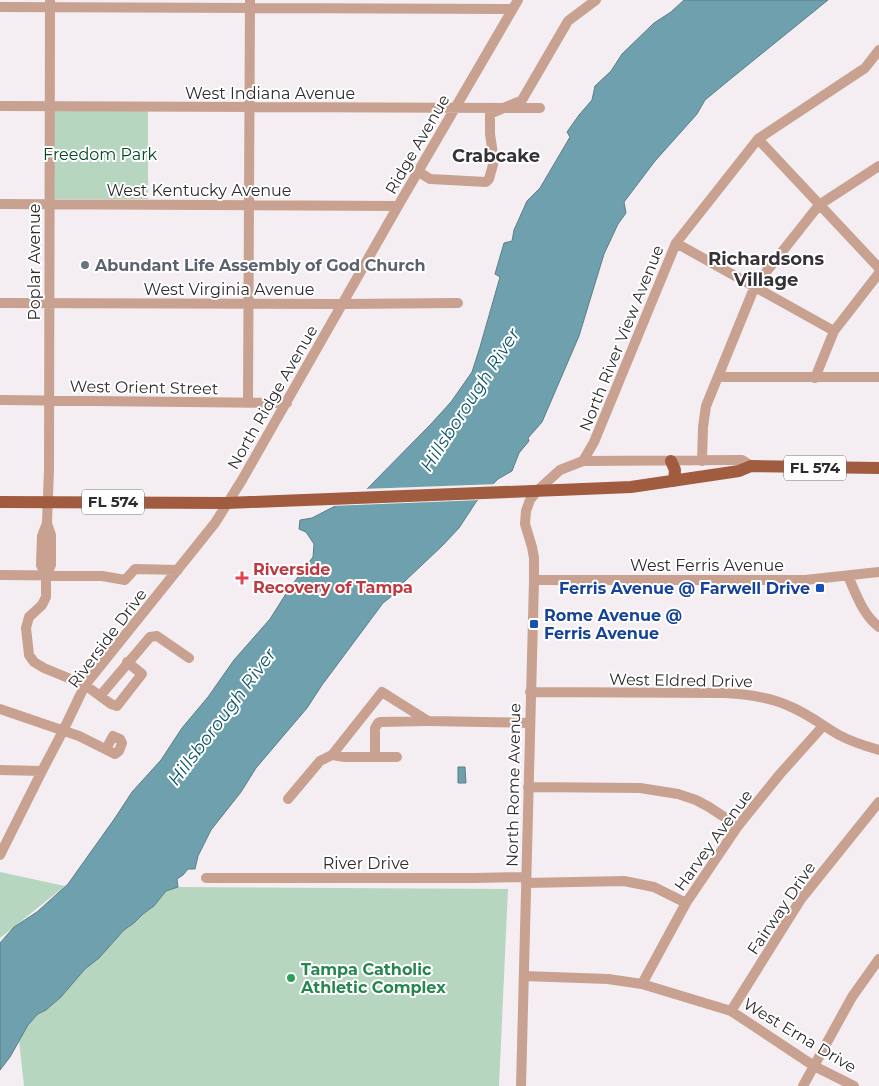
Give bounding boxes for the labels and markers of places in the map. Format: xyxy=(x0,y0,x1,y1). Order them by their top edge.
place label: Abundant Life Assembly of God Church xyxy=(94,256,426,275)
marker: Abundant Life Assembly of God Church xyxy=(79,259,91,271)
place label: Riverside Recovery of Tampa xyxy=(253,560,413,597)
marker: Riverside Recovery of Tampa xyxy=(235,571,249,585)
place label: Ferris Avenue @ Farwell Drive xyxy=(559,579,810,598)
marker: Ferris Avenue @ Farwell Drive xyxy=(814,582,826,594)
place label: Rome Avenue @ Ferris Avenue xyxy=(544,606,682,643)
marker: Rome Avenue @ Ferris Avenue xyxy=(528,618,540,630)
place label: Tampa Catholic Athletic Complex xyxy=(300,960,446,997)
marker: Tampa Catholic Athletic Complex xyxy=(285,972,297,984)

